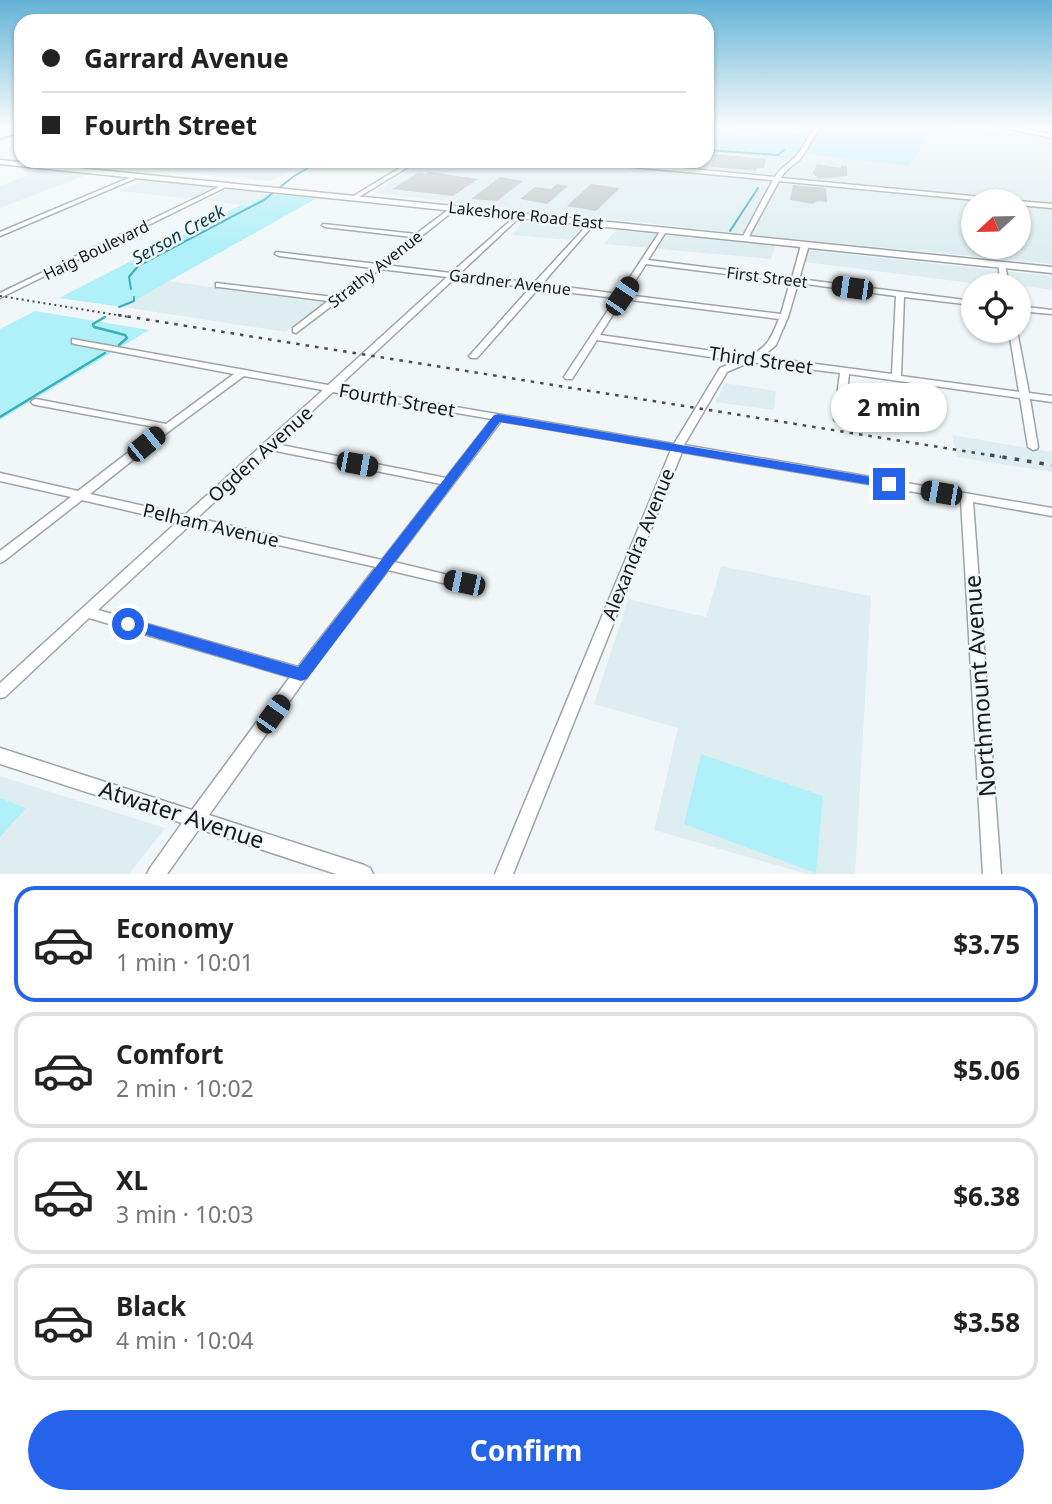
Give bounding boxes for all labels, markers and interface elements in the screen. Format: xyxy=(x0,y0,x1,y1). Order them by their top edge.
text: Garrard Avenue xyxy=(84,40,289,76)
text: Fourth Street xyxy=(84,107,257,143)
north arrow xyxy=(961,189,1031,259)
map controls xyxy=(961,189,1031,343)
street label: Lakeshore Road East xyxy=(447,196,605,234)
water label: Serson Creek xyxy=(127,198,230,269)
street label: Haig Boulevard xyxy=(39,215,153,285)
street label: Strathy Avenue xyxy=(323,225,427,313)
street label: First Street xyxy=(725,261,809,293)
street label: Gardner Avenue xyxy=(448,264,572,300)
car xyxy=(602,273,643,319)
button: locate xyxy=(961,273,1031,343)
car xyxy=(830,275,875,301)
street label: Third Street xyxy=(708,340,815,380)
street label: Fourth Street xyxy=(337,377,457,423)
callout: 2 min xyxy=(831,382,947,432)
text: 2 min xyxy=(857,391,921,423)
street label: Ogden Avenue xyxy=(202,400,318,508)
car xyxy=(124,423,169,465)
car xyxy=(335,450,380,478)
street label: Alexandra Avenue xyxy=(596,464,680,624)
route end xyxy=(873,468,905,500)
car xyxy=(919,479,964,507)
street label: Pelham Avenue xyxy=(140,497,282,553)
car xyxy=(442,568,487,598)
street label: Northmount Avenue xyxy=(955,574,1003,798)
route start xyxy=(112,608,144,640)
car xyxy=(253,691,294,737)
street label: Atwater Avenue xyxy=(96,772,268,856)
text: Economy xyxy=(116,910,234,946)
icon: car xyxy=(32,913,95,976)
text: $3.75 xyxy=(953,926,1020,962)
text: 1 min · 10:01 xyxy=(116,946,254,978)
text: Comfort xyxy=(116,1036,224,1072)
icon: car xyxy=(32,1039,95,1102)
text: $5.06 xyxy=(953,1052,1020,1088)
text: 2 min · 10:02 xyxy=(116,1072,254,1104)
text: XL xyxy=(116,1162,148,1198)
icon: car xyxy=(32,1165,95,1228)
text: $6.38 xyxy=(953,1178,1020,1214)
text: 3 min · 10:03 xyxy=(116,1198,254,1230)
text: Black xyxy=(116,1288,186,1324)
icon: car xyxy=(32,1291,95,1354)
text: $3.58 xyxy=(953,1304,1020,1340)
text: 4 min · 10:04 xyxy=(116,1324,254,1356)
button: Confirm xyxy=(28,1410,1024,1490)

